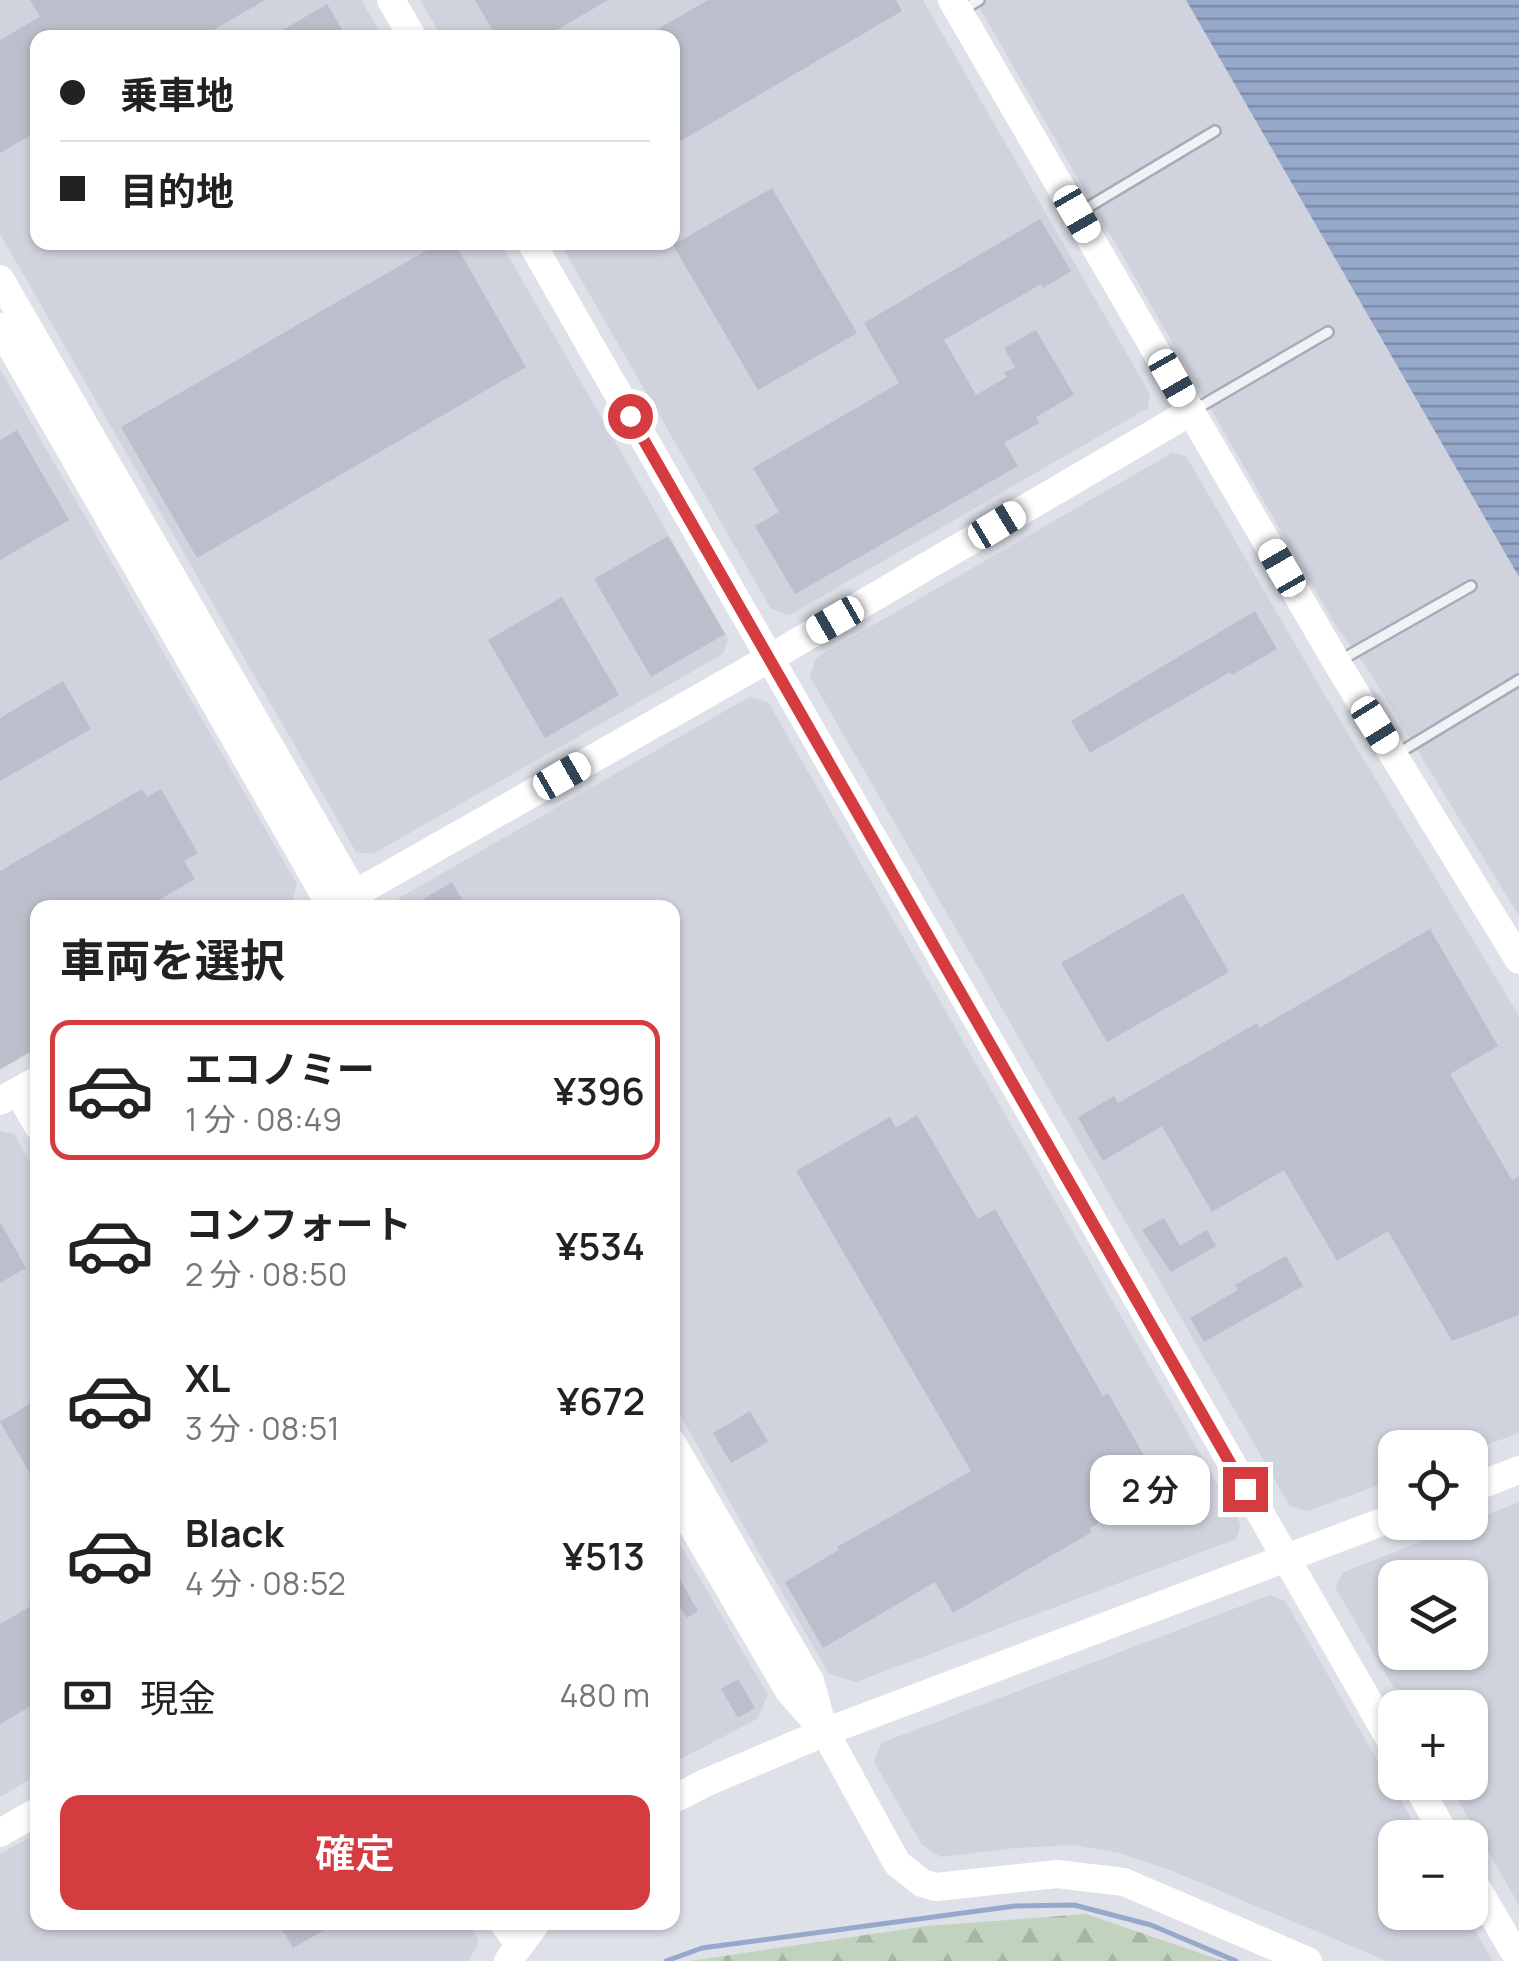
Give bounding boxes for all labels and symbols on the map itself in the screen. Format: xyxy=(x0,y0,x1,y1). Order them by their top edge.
car xyxy=(1049,181,1105,247)
car xyxy=(1144,345,1200,411)
route start xyxy=(608,394,653,439)
car xyxy=(964,497,1030,553)
car xyxy=(1254,535,1310,601)
car xyxy=(802,592,868,648)
car xyxy=(1346,692,1404,758)
car xyxy=(529,748,595,804)
callout: 2 分 xyxy=(1090,1454,1210,1524)
route end xyxy=(1223,1467,1268,1512)

